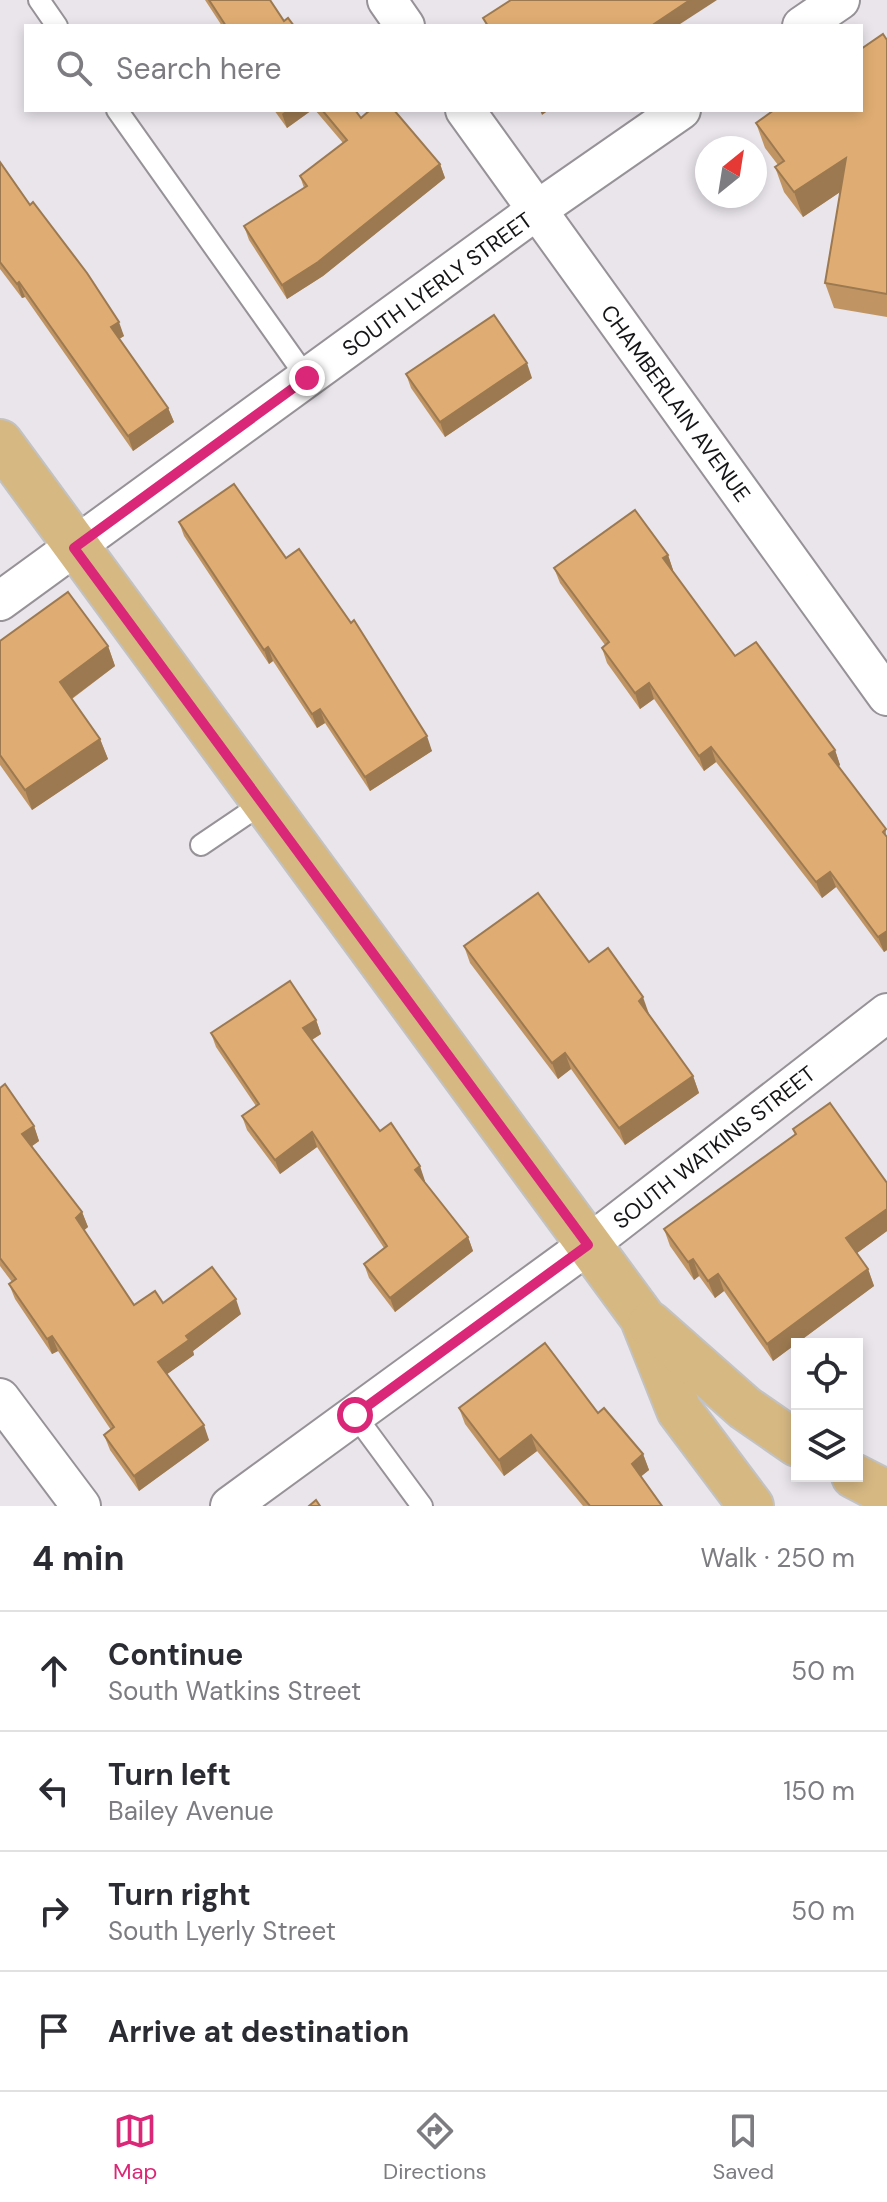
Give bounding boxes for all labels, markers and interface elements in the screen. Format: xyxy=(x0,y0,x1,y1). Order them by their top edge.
search box xyxy=(24,24,863,112)
icon: search xyxy=(52,46,96,90)
text: Search here xyxy=(116,49,282,88)
north arrow xyxy=(695,136,767,208)
street label: SOUTH LYERLY STREET xyxy=(337,206,538,363)
street label: CHAMBERLAIN AVENUE xyxy=(594,299,757,508)
route end xyxy=(289,360,325,396)
street label: SOUTH WATKINS STREET xyxy=(607,1059,821,1236)
map controls xyxy=(791,1338,863,1482)
button: locate xyxy=(791,1338,863,1410)
route start xyxy=(337,1397,373,1433)
button: layers xyxy=(791,1410,863,1482)
text: 4 min xyxy=(32,1536,124,1581)
text: Walk · 250 m xyxy=(700,1541,855,1575)
text: Continue xyxy=(108,1635,243,1674)
icon: ahead xyxy=(32,1649,76,1693)
text: 50 m xyxy=(791,1654,855,1688)
text: South Watkins Street xyxy=(108,1674,361,1708)
text: Turn left xyxy=(108,1755,231,1794)
icon: left xyxy=(32,1769,76,1813)
text: 150 m xyxy=(783,1774,855,1808)
text: Bailey Avenue xyxy=(108,1794,274,1828)
text: Turn right xyxy=(108,1875,251,1914)
icon: right xyxy=(32,1889,76,1933)
text: 50 m xyxy=(791,1894,855,1928)
text: South Lyerly Street xyxy=(108,1914,336,1948)
icon: arrive xyxy=(32,2009,76,2053)
text: Arrive at destination xyxy=(108,2012,409,2051)
tab: Map xyxy=(113,2109,157,2186)
tab: Directions xyxy=(383,2109,487,2186)
tab: Saved xyxy=(712,2109,774,2186)

